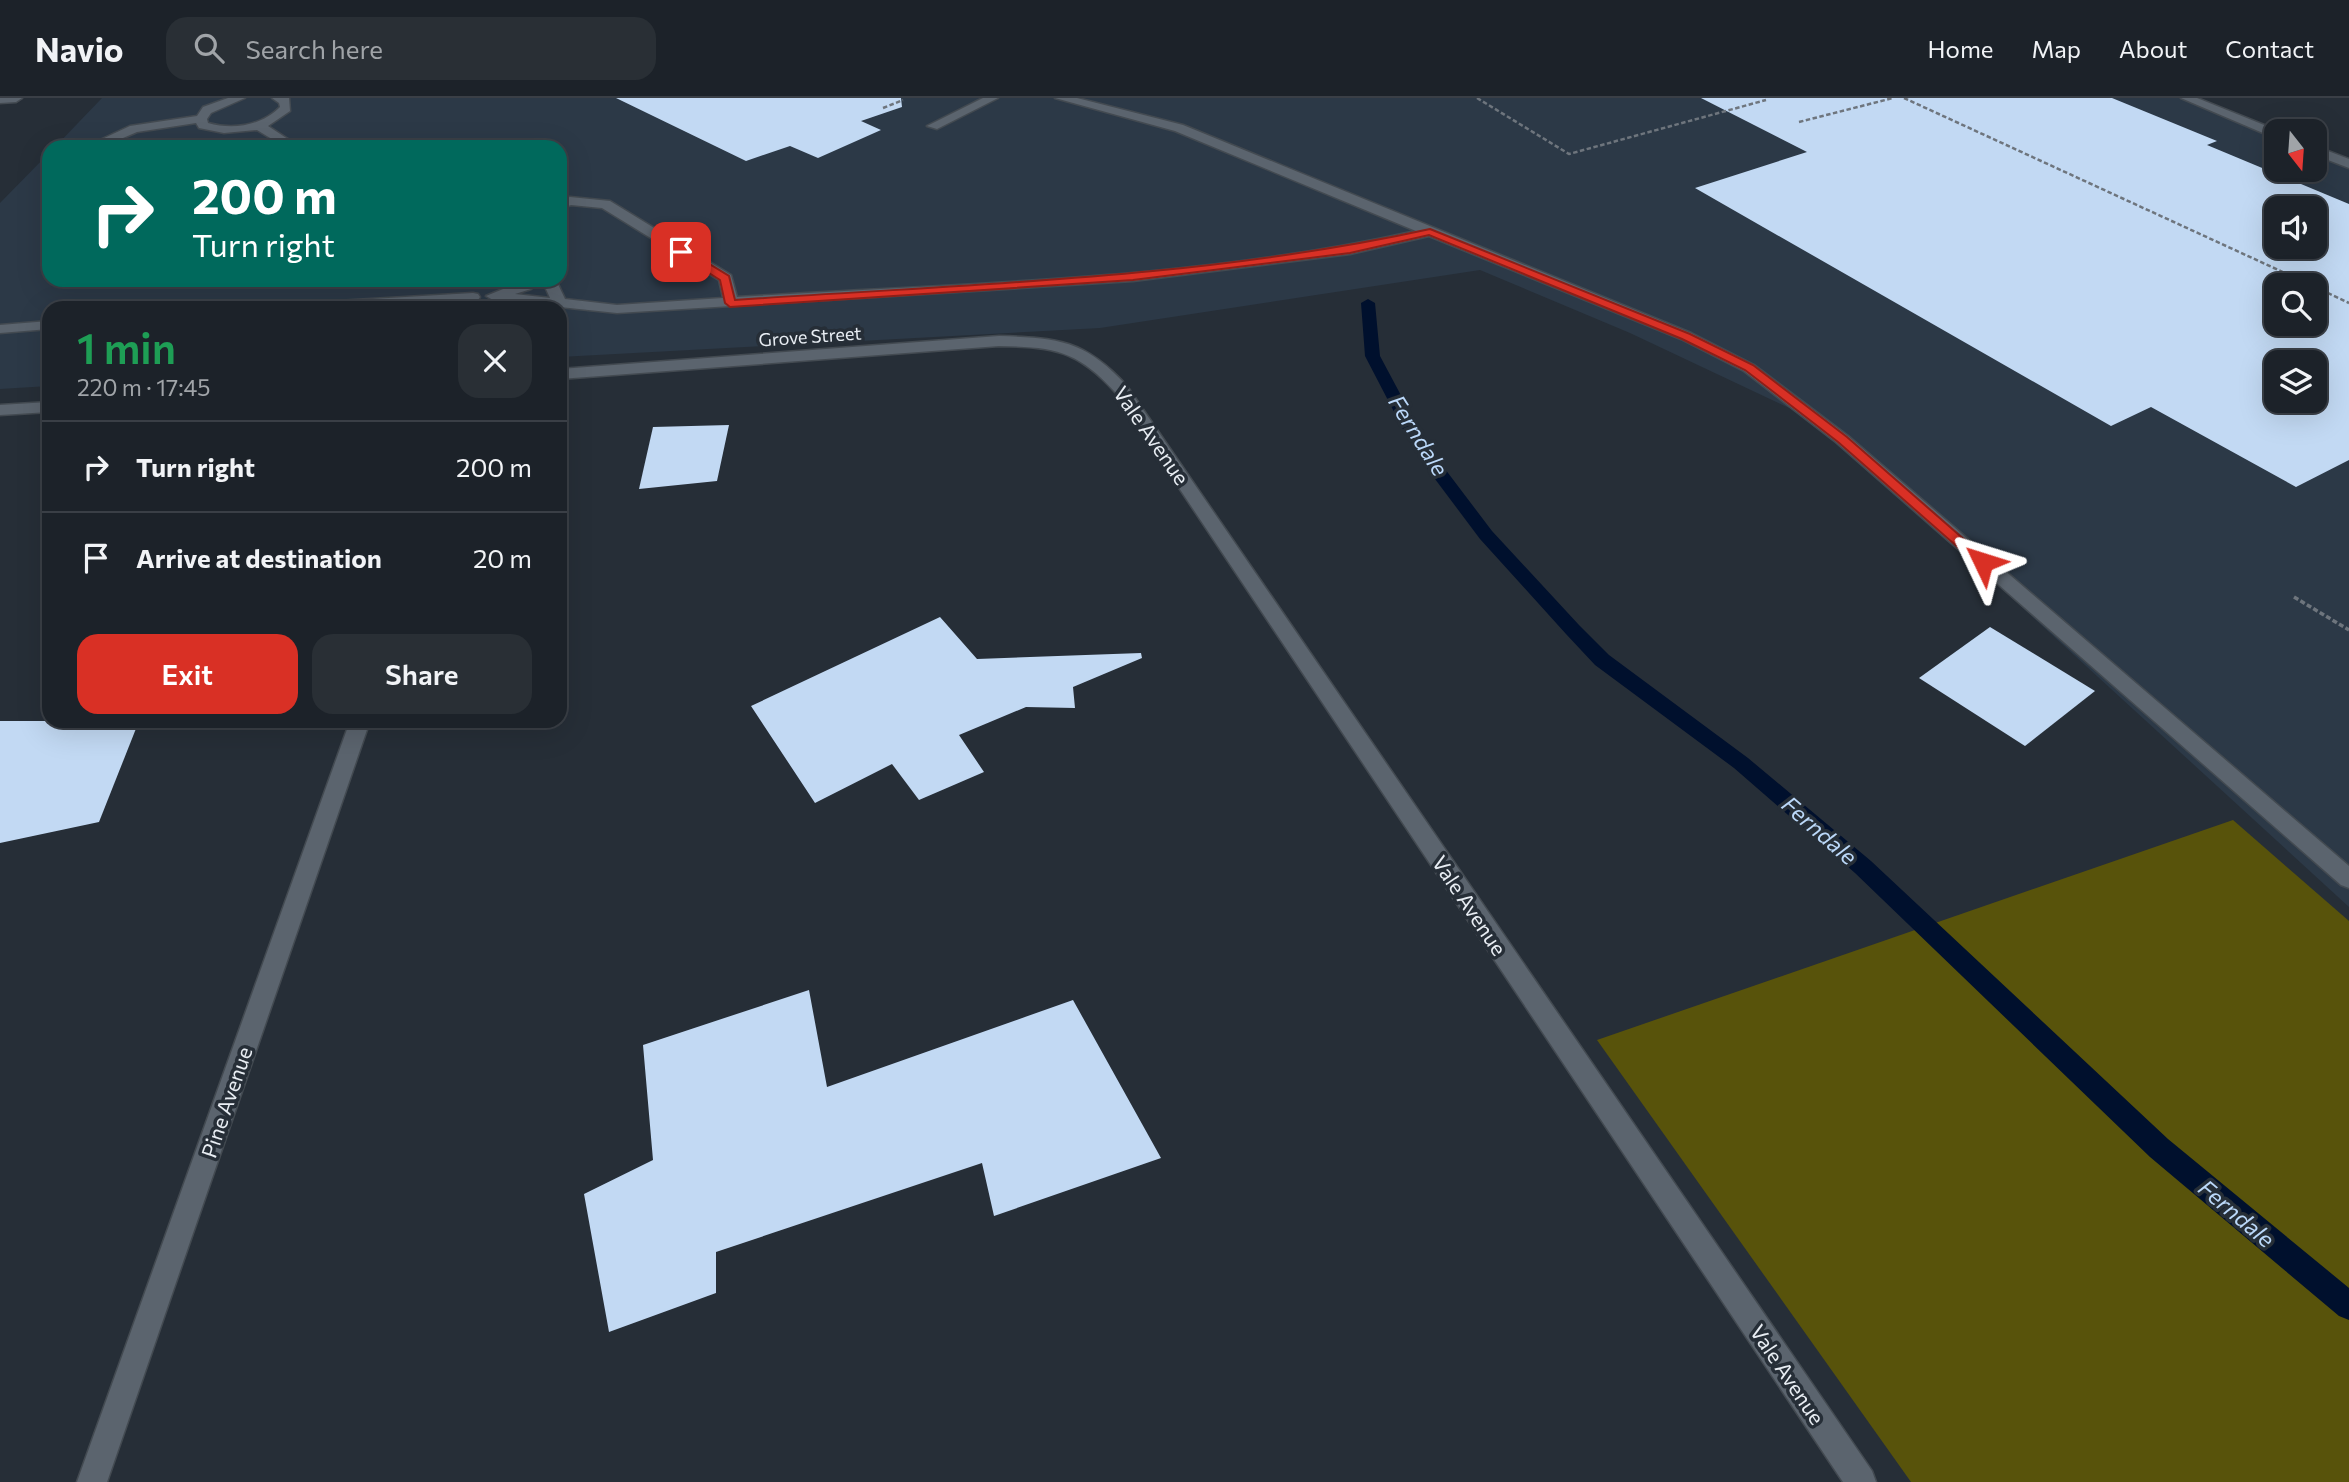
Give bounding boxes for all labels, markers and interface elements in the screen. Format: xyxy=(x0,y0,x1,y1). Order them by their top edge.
search box xyxy=(166,17,656,80)
text: Navio xyxy=(35,28,124,69)
icon: search xyxy=(190,29,228,67)
text: Search here xyxy=(246,33,383,64)
text: Home xyxy=(1928,34,1994,63)
text: Map xyxy=(2032,34,2081,63)
text: About xyxy=(2119,34,2187,63)
text: Contact xyxy=(2225,34,2314,63)
north arrow xyxy=(2264,119,2328,182)
map controls xyxy=(2264,119,2327,413)
text: 200 m xyxy=(192,164,337,224)
icon: right xyxy=(77,168,168,259)
button: sound xyxy=(2264,196,2327,259)
pin xyxy=(651,222,711,282)
text: Turn right xyxy=(192,224,335,264)
icon: arrive xyxy=(662,233,700,271)
button: search xyxy=(2264,273,2327,336)
text: 1 min xyxy=(77,321,176,373)
street label: Grove Street xyxy=(758,321,862,351)
button: close xyxy=(458,324,532,398)
button: layers xyxy=(2264,350,2327,413)
text: 220 m · 17:45 xyxy=(77,373,211,401)
street label: Vale Avenue xyxy=(1109,381,1195,489)
water label: Ferndale xyxy=(1383,389,1455,481)
icon: right xyxy=(77,448,115,486)
text: Turn right xyxy=(136,451,255,482)
text: 200 m xyxy=(456,451,532,482)
position arrow xyxy=(1946,525,2020,599)
icon: arrive xyxy=(77,539,115,577)
text: Arrive at destination xyxy=(136,542,382,573)
text: 20 m xyxy=(473,542,532,573)
button: Exit xyxy=(77,634,298,714)
button: Share xyxy=(312,634,532,714)
water label: Ferndale xyxy=(1777,790,1863,870)
street label: Vale Avenue xyxy=(1428,850,1512,960)
street label: Pine Avenue xyxy=(195,1043,257,1161)
water label: Ferndale xyxy=(2193,1173,2281,1253)
street label: Vale Avenue xyxy=(1746,1319,1830,1429)

